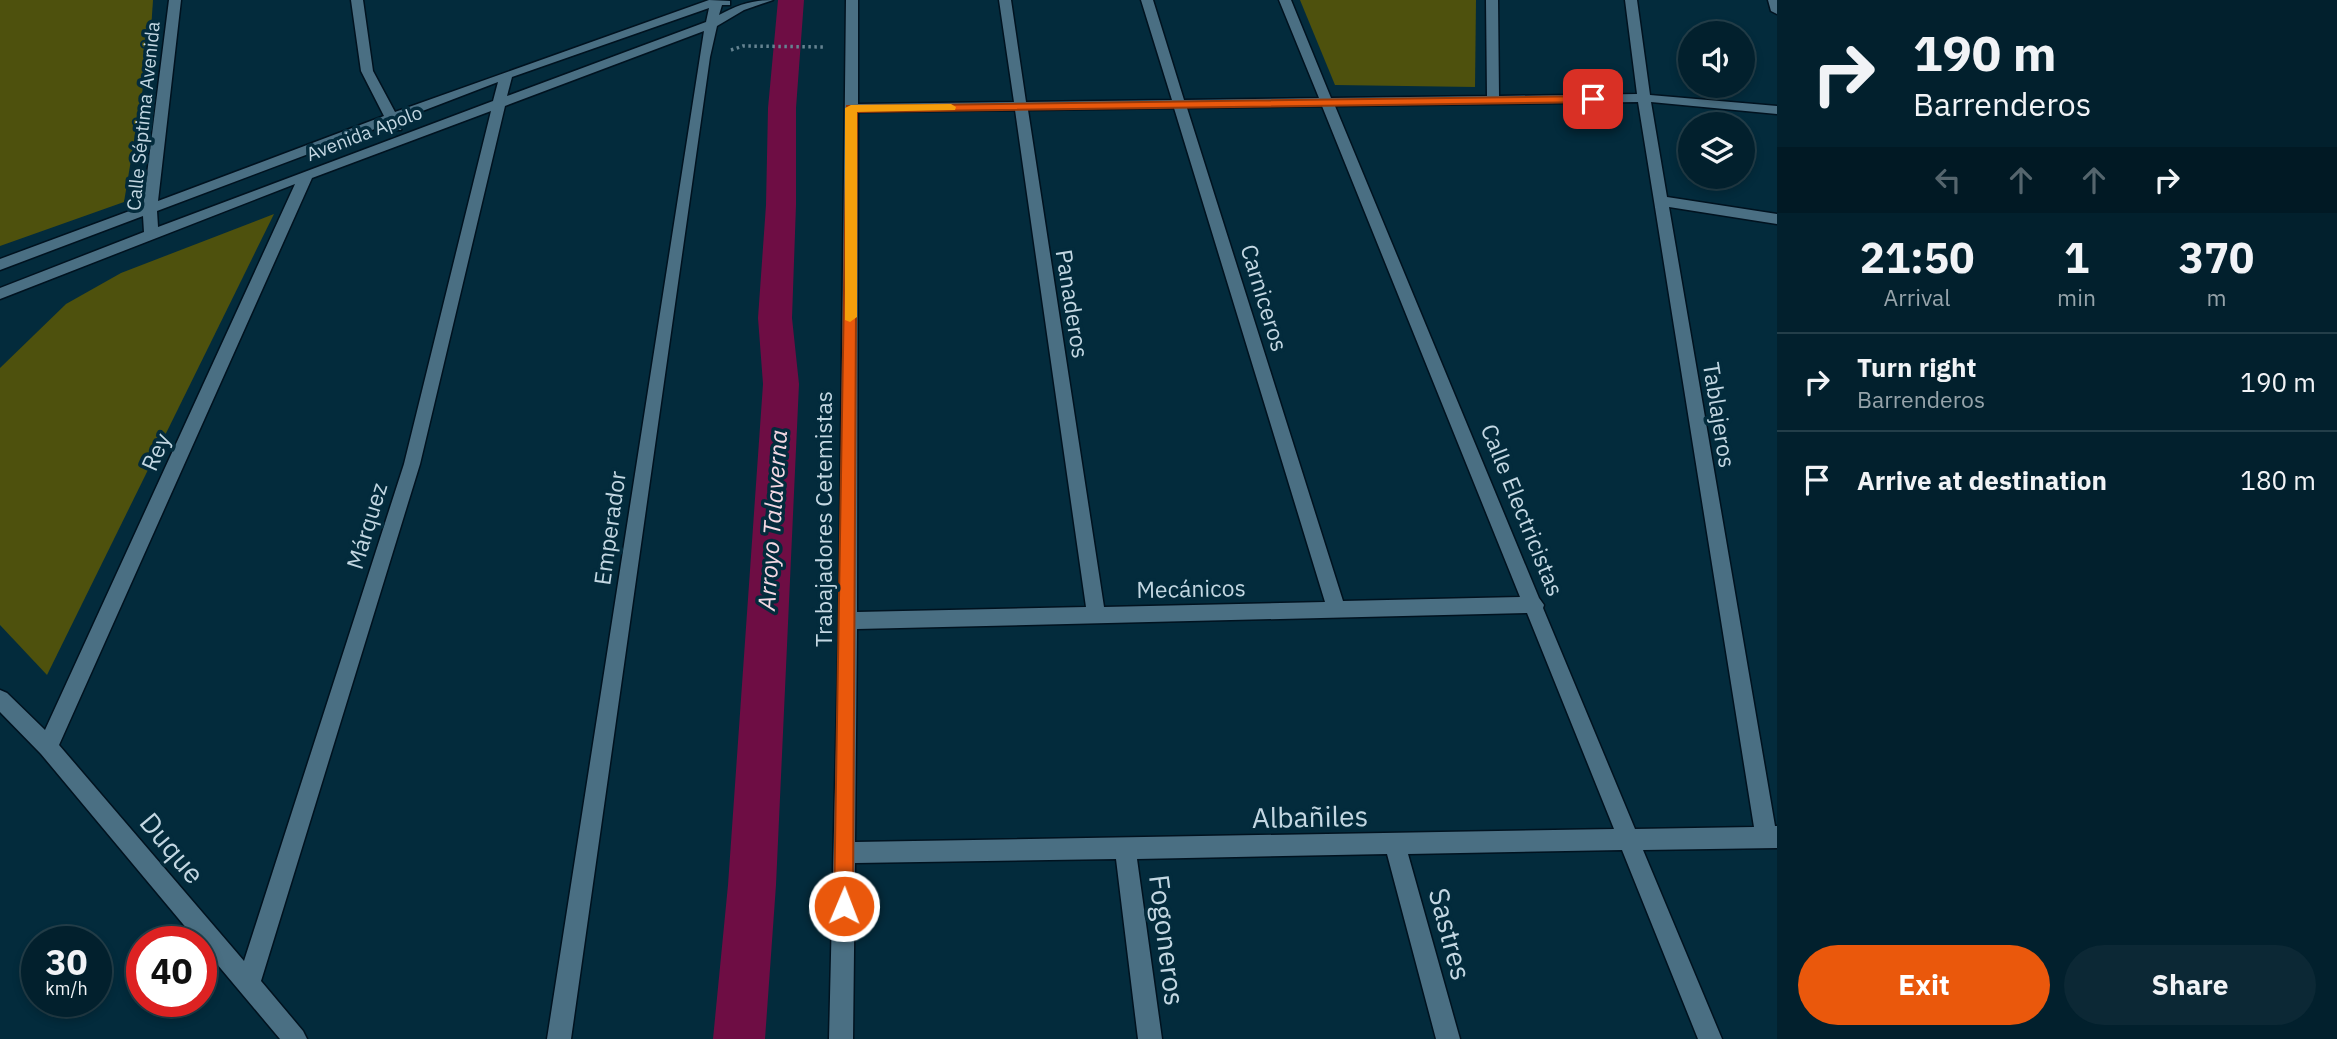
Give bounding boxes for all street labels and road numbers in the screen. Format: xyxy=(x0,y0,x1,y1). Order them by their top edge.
street label: Calle Séptima Avenida xyxy=(121,20,165,212)
street label: Avenida Apolo xyxy=(303,100,425,166)
street label: Carniceros xyxy=(1234,241,1295,355)
street label: Panaderos xyxy=(1050,247,1096,360)
street label: Tablajeros xyxy=(1697,360,1743,470)
street label: Trabajadores Cetemistas xyxy=(808,391,838,647)
street label: Calle Electricistas xyxy=(1475,419,1571,600)
street label: Rey xyxy=(134,427,177,475)
street label: Emperador xyxy=(586,468,632,587)
street label: Márquez xyxy=(339,479,393,573)
street label: Mecánicos xyxy=(1136,572,1246,604)
street label: Albañiles xyxy=(1252,797,1368,836)
street label: Duque xyxy=(132,804,213,891)
street label: Fogoneros xyxy=(1141,872,1194,1008)
street label: Sastres xyxy=(1420,884,1480,984)

